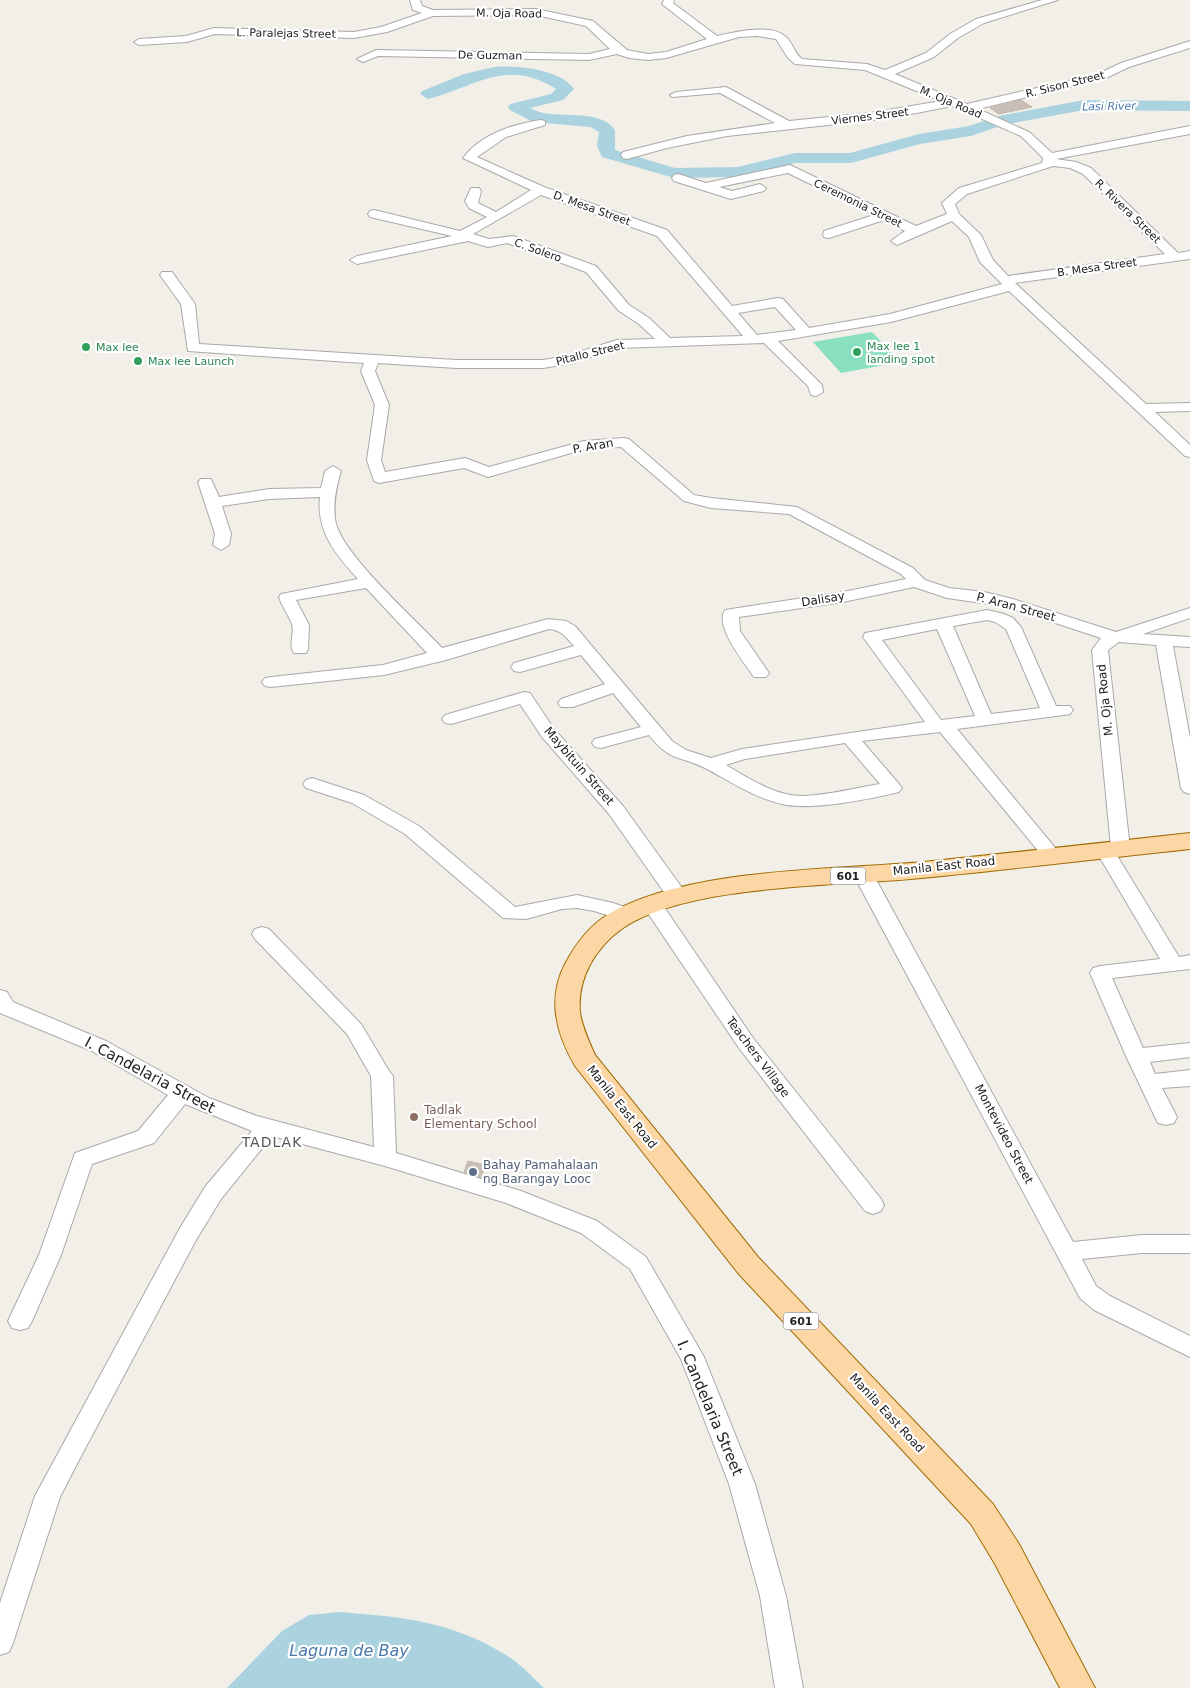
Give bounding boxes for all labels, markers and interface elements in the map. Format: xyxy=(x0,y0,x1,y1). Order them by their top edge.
street label: M. Oja Road xyxy=(476,6,542,21)
street label: L. Paralejas Street xyxy=(236,26,337,41)
street label: De Guzman xyxy=(458,48,522,63)
street label: R. Sison Street xyxy=(1024,68,1106,101)
street label: M. Oja Road xyxy=(918,84,984,121)
water label: Lasi River xyxy=(1082,100,1137,113)
street label: Viernes Street xyxy=(831,105,910,128)
street label: Ceremonia Street xyxy=(812,176,905,231)
street label: R. Rivera Street xyxy=(1092,177,1164,247)
street label: D. Mesa Street xyxy=(551,188,633,229)
street label: C. Solero xyxy=(512,236,563,265)
street label: B. Mesa Street xyxy=(1056,255,1138,280)
street label: Pitallo Street xyxy=(554,339,626,368)
place label: Max lee 1 landing spot xyxy=(867,340,936,366)
marker: Max lee xyxy=(80,341,92,353)
place label: Max lee xyxy=(96,341,139,354)
marker: Max lee 1 landing spot xyxy=(851,346,863,358)
marker: Max lee Launch xyxy=(132,355,144,367)
place label: Max lee Launch xyxy=(148,355,234,368)
street label: P. Aran xyxy=(572,436,614,456)
street label: Dalisay xyxy=(800,589,846,609)
street label: P. Aran Street xyxy=(975,590,1057,624)
street label: M. Oja Road xyxy=(1094,663,1116,737)
street label: Maybituin Street xyxy=(541,724,617,808)
street label: Manila East Road xyxy=(892,854,996,878)
road number: 601 xyxy=(830,868,866,884)
street label: Teachers Village xyxy=(723,1013,793,1100)
street label: I. Candelaria Street xyxy=(82,1033,218,1117)
street label: Manila East Road xyxy=(584,1063,660,1151)
street label: Montevideo Street xyxy=(972,1082,1036,1186)
place label: Tadlak Elementary School xyxy=(423,1103,537,1131)
marker: Tadlak Elementary School xyxy=(408,1111,420,1123)
district label: TADLAK xyxy=(241,1134,302,1150)
place label: Bahay Pamahalaan ng Barangay Looc xyxy=(483,1158,598,1186)
marker: Bahay Pamahalaan ng Barangay Looc xyxy=(467,1166,479,1178)
road number: 601 xyxy=(784,1312,818,1330)
street label: I. Candelaria Street xyxy=(673,1338,747,1478)
street label: Manila East Road xyxy=(847,1371,927,1455)
water label: Laguna de Bay xyxy=(289,1641,409,1660)

